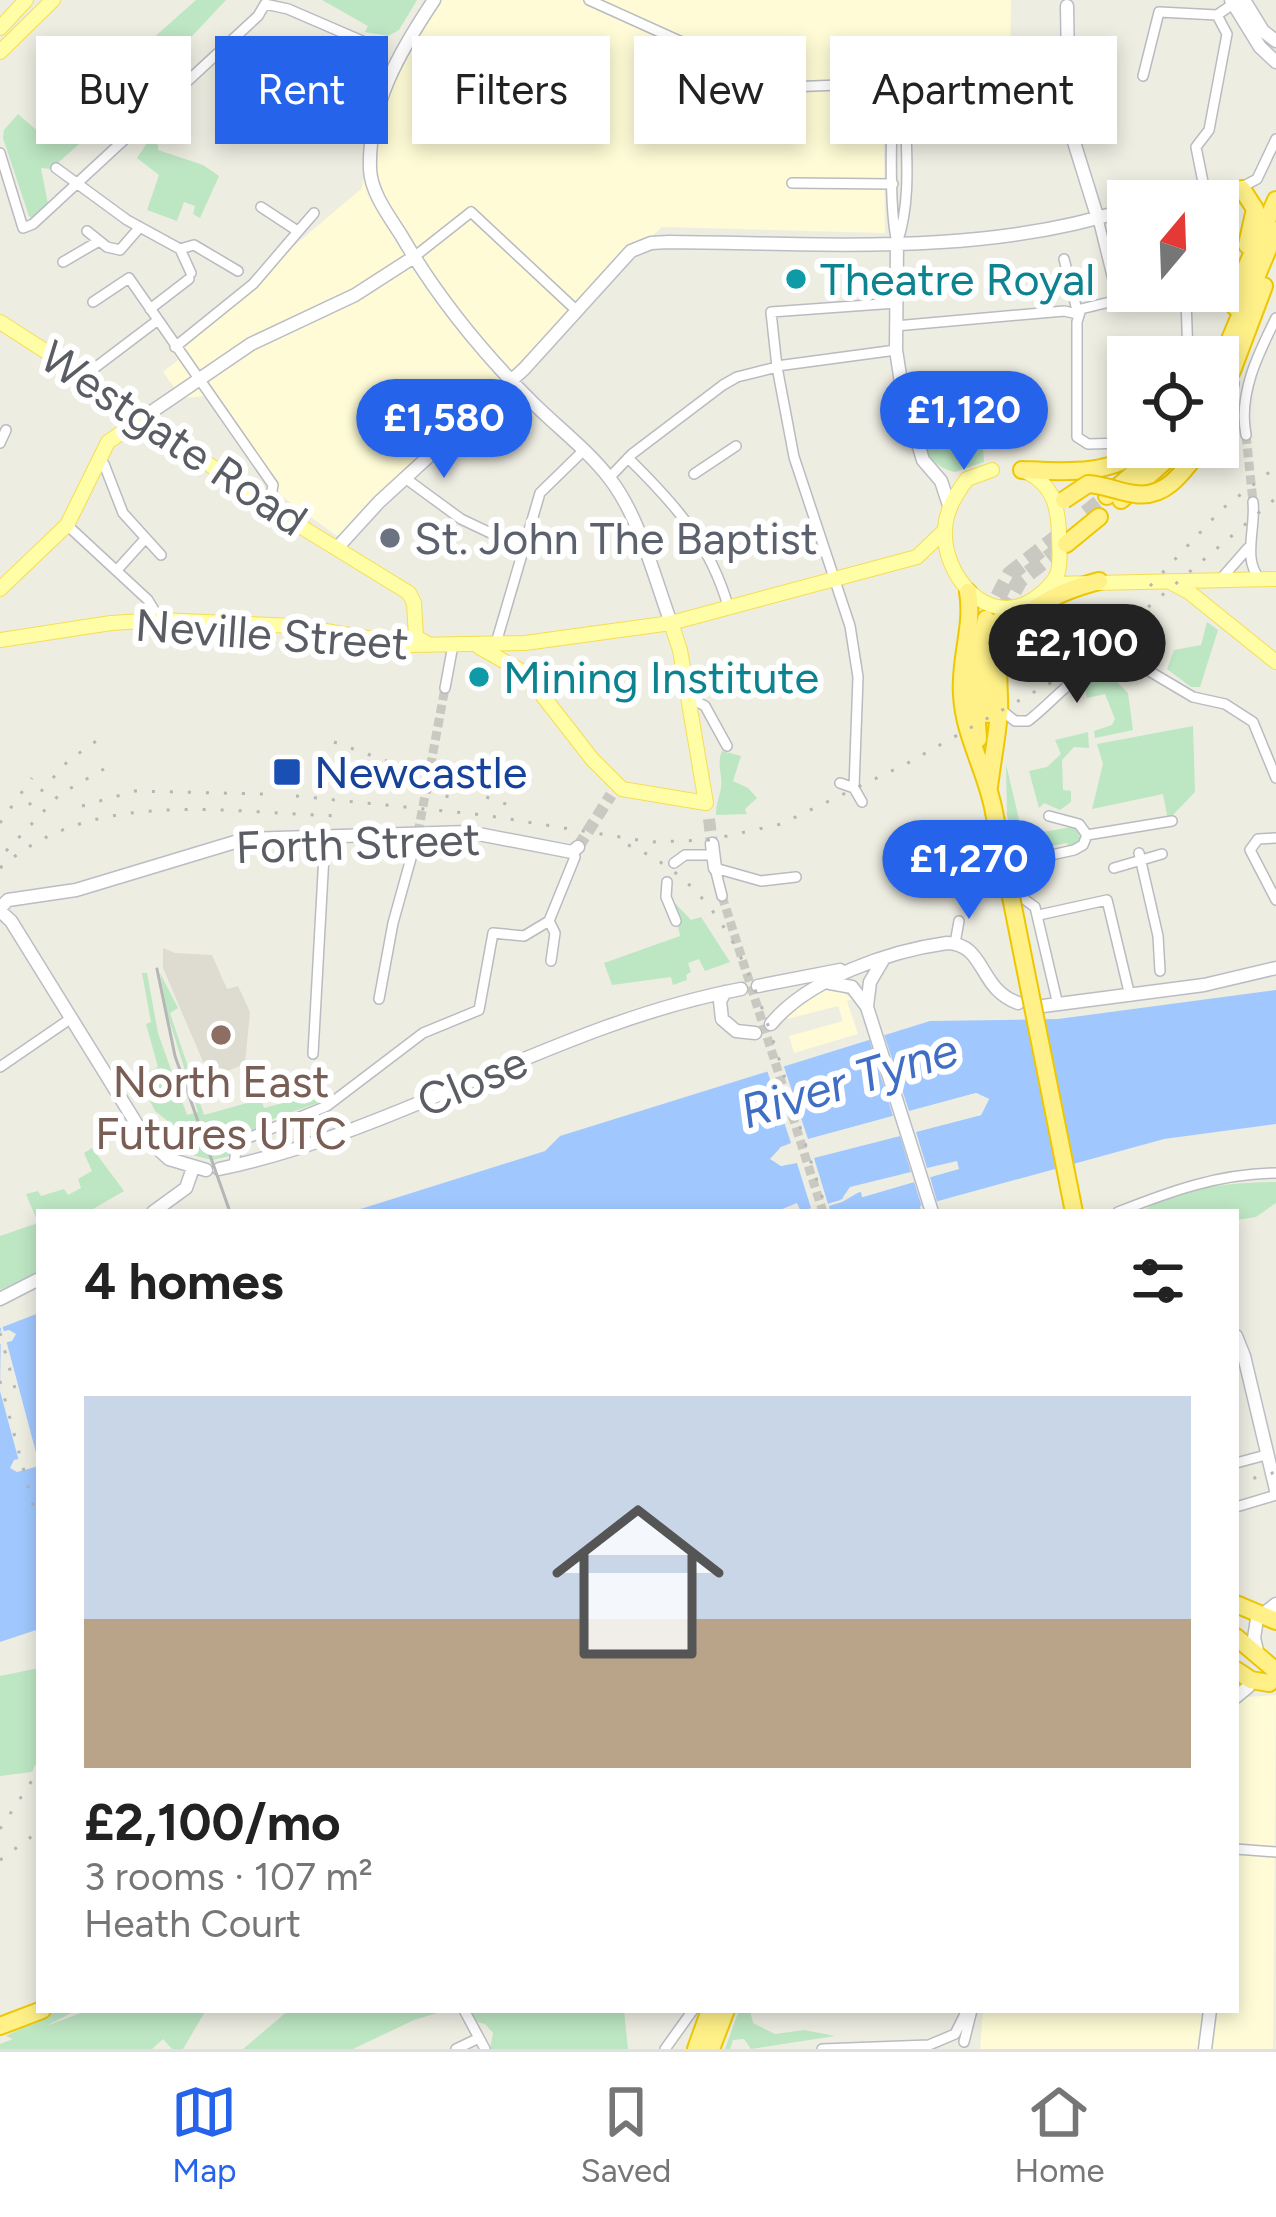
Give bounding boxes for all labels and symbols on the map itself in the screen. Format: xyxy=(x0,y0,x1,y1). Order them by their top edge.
north arrow xyxy=(1107,180,1239,312)
place label: Theatre Royal xyxy=(820,252,1095,306)
marker: Theatre Royal xyxy=(783,266,809,292)
street label: Westgate Road xyxy=(31,329,317,547)
pin: £1,120 xyxy=(866,371,1062,473)
pin: £1,580 xyxy=(346,379,542,481)
place label: St. John The Baptist xyxy=(414,511,818,565)
marker: St. John The Baptist xyxy=(377,525,403,551)
street label: Neville Street xyxy=(133,598,411,670)
pin: £2,100 xyxy=(979,604,1175,706)
place label: Mining Institute xyxy=(503,650,819,704)
marker: Mining Institute xyxy=(466,664,492,690)
place label: Newcastle xyxy=(314,745,527,799)
marker: Newcastle xyxy=(271,756,303,788)
street label: Forth Street xyxy=(235,812,481,874)
pin: £1,270 xyxy=(871,820,1067,922)
water label: River Tyne xyxy=(733,1019,965,1141)
marker: North East Futures UTC xyxy=(208,1022,234,1048)
street label: Close xyxy=(409,1034,535,1128)
place label: North East Futures UTC xyxy=(95,1054,347,1160)

